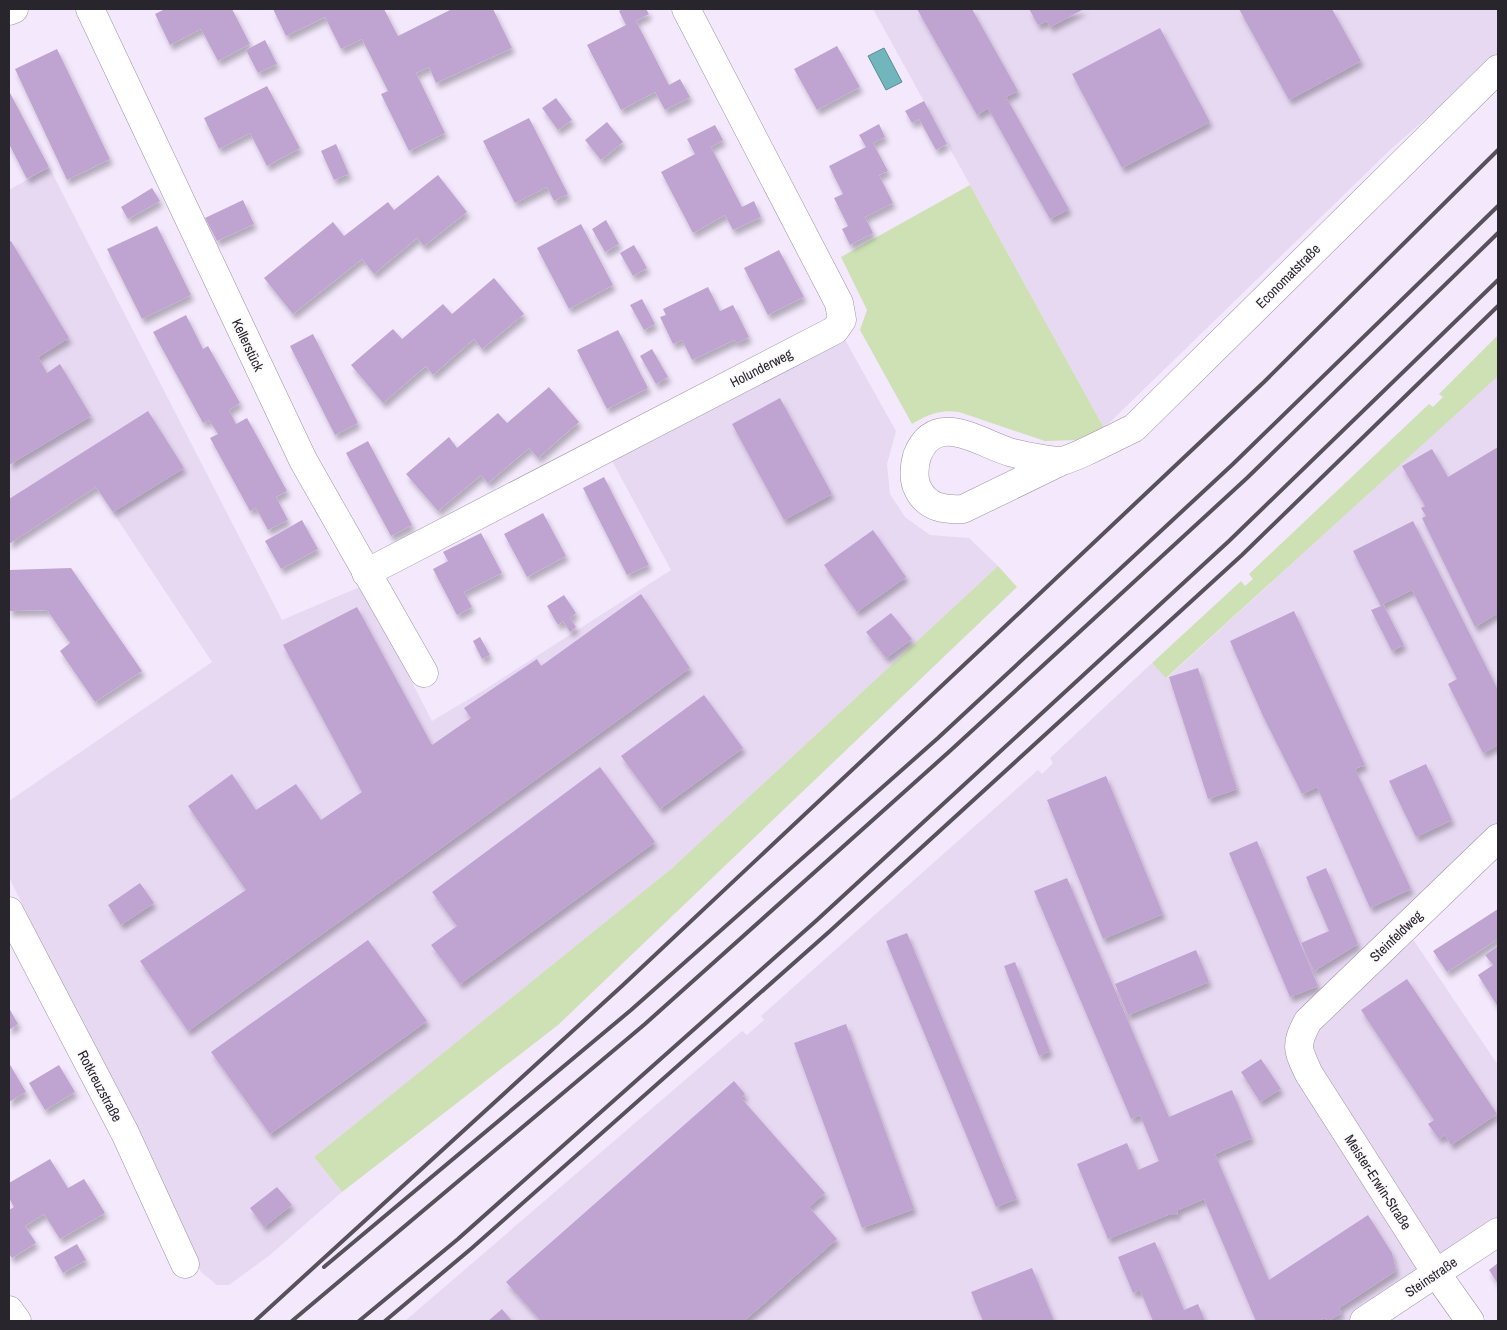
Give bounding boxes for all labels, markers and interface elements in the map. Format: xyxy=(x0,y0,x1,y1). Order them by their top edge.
street label: Economatstraße xyxy=(1252,240,1324,312)
street label: Kellerstück xyxy=(228,316,268,374)
street label: Holunderweg xyxy=(727,344,796,391)
street label: Steinfeldweg xyxy=(1366,906,1427,966)
street label: Rotkreuzstraße xyxy=(74,1047,126,1125)
street label: Meister-Erwin-Straße xyxy=(1341,1131,1415,1233)
street label: Steinstraße xyxy=(1401,1253,1461,1301)

